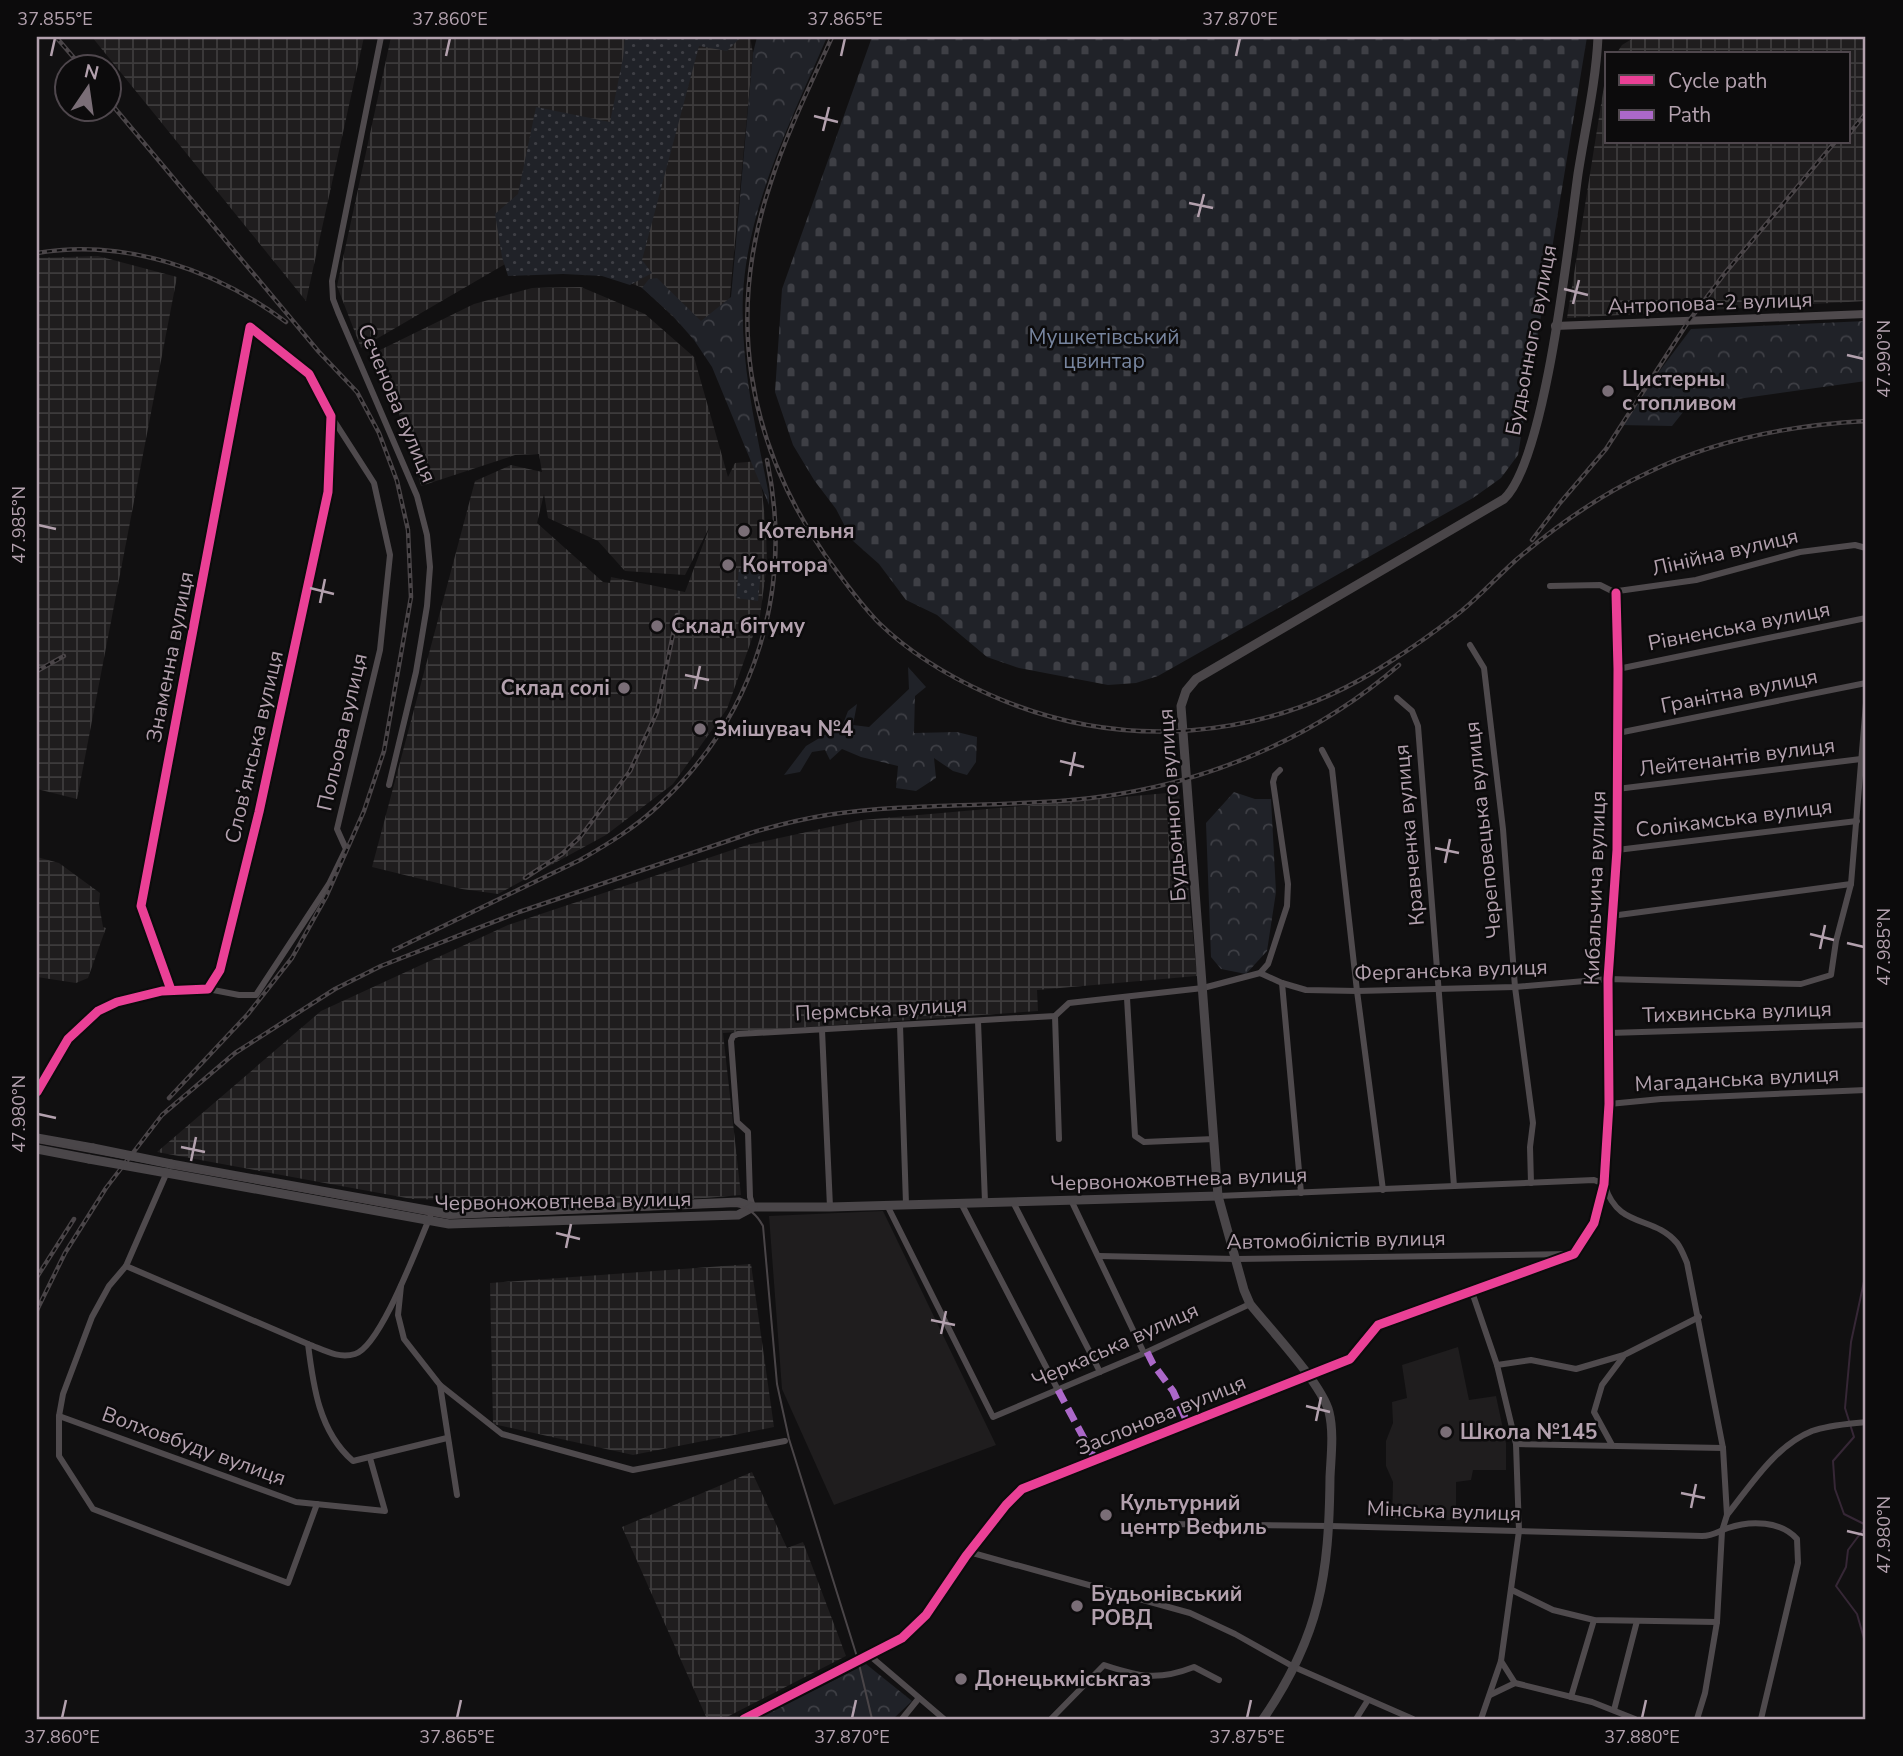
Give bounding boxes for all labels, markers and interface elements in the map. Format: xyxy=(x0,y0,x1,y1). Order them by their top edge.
text: 37.855°E xyxy=(17,7,93,31)
text: 37.860°E xyxy=(412,7,488,31)
text: 37.865°E xyxy=(807,7,883,31)
text: 37.870°E xyxy=(1202,7,1278,31)
north arrow xyxy=(52,52,122,122)
legend xyxy=(1605,52,1850,144)
text: N xyxy=(82,58,101,87)
text: Cycle path xyxy=(1668,67,1767,95)
text: Path xyxy=(1668,101,1711,129)
street label: Будьонного вулиця xyxy=(1499,242,1563,438)
street label: Антропова-2 вулиця xyxy=(1607,285,1813,321)
street label: Сєченова вулиця xyxy=(351,319,443,487)
text: 47.990°N xyxy=(1872,320,1896,398)
park label: Мушкетівський цвинтар xyxy=(1029,323,1179,375)
place label: Цистерны с топливом xyxy=(1622,365,1737,417)
marker: Цистерны с топливом xyxy=(1600,383,1616,399)
text: 47.985°N xyxy=(7,486,31,564)
place label: Котельня xyxy=(758,517,855,545)
street label: Лінійна вулиця xyxy=(1649,522,1801,582)
marker: Котельня xyxy=(736,523,752,539)
place label: Контора xyxy=(742,551,828,579)
marker: Контора xyxy=(720,557,736,573)
street label: Знаменна вулиця xyxy=(140,569,200,745)
street label: Рівненська вулиця xyxy=(1646,595,1832,657)
place label: Склад бітуму xyxy=(671,612,806,640)
marker: Склад бітуму xyxy=(649,618,665,634)
street label: Слов’янська вулиця xyxy=(218,648,290,846)
street label: Польова вулиця xyxy=(310,650,374,814)
street label: Гранітна вулиця xyxy=(1658,662,1820,720)
place label: Склад солі xyxy=(500,674,610,702)
marker: Склад солі xyxy=(616,680,632,696)
street label: Будьонного вулиця xyxy=(1151,708,1193,902)
place label: Змішувач №4 xyxy=(714,715,854,743)
street label: Череповецька вулиця xyxy=(1458,720,1508,940)
marker: Змішувач №4 xyxy=(692,721,708,737)
street label: Лейтенантів вулиця xyxy=(1637,731,1837,783)
street label: Кравченка вулиця xyxy=(1387,743,1431,927)
street label: Кибальчича вулиця xyxy=(1578,790,1612,986)
street label: Солікамська вулиця xyxy=(1634,792,1834,844)
text: 47.985°N xyxy=(1872,908,1896,986)
street label: Ферганська вулиця xyxy=(1354,953,1548,987)
street label: Пермська вулиця xyxy=(794,991,968,1027)
street label: Тихвинська вулиця xyxy=(1642,995,1832,1029)
street label: Магаданська вулиця xyxy=(1634,1060,1840,1098)
text: 47.980°N xyxy=(7,1075,31,1153)
street label: Червоножовтнева вулиця xyxy=(1050,1161,1308,1197)
street label: Червоножовтнева вулиця xyxy=(434,1185,692,1217)
street label: Автомобілістів вулиця xyxy=(1226,1224,1446,1256)
street label: Черкаська вулиця xyxy=(1027,1296,1203,1394)
street label: Заслонова вулиця xyxy=(1072,1368,1250,1462)
street label: Волховбуду вулиця xyxy=(98,1400,290,1492)
place label: Школа №145 xyxy=(1460,1418,1597,1446)
marker: Школа №145 xyxy=(1438,1424,1454,1440)
place label: Культурний центр Вефиль xyxy=(1120,1489,1267,1541)
street label: Мінська вулиця xyxy=(1366,1494,1522,1528)
text: 47.980°N xyxy=(1872,1496,1896,1574)
marker: Культурний центр Вефиль xyxy=(1098,1507,1114,1523)
place label: Будьонівський РОВД xyxy=(1091,1580,1242,1632)
marker: Будьонівський РОВД xyxy=(1069,1598,1085,1614)
place label: Донецькміськгаз xyxy=(975,1665,1151,1693)
marker: Донецькміськгаз xyxy=(953,1671,969,1687)
text: 37.860°E xyxy=(24,1725,100,1749)
text: 37.865°E xyxy=(419,1725,495,1749)
text: 37.870°E xyxy=(814,1725,890,1749)
text: 37.875°E xyxy=(1209,1725,1285,1749)
text: 37.880°E xyxy=(1604,1725,1680,1749)

